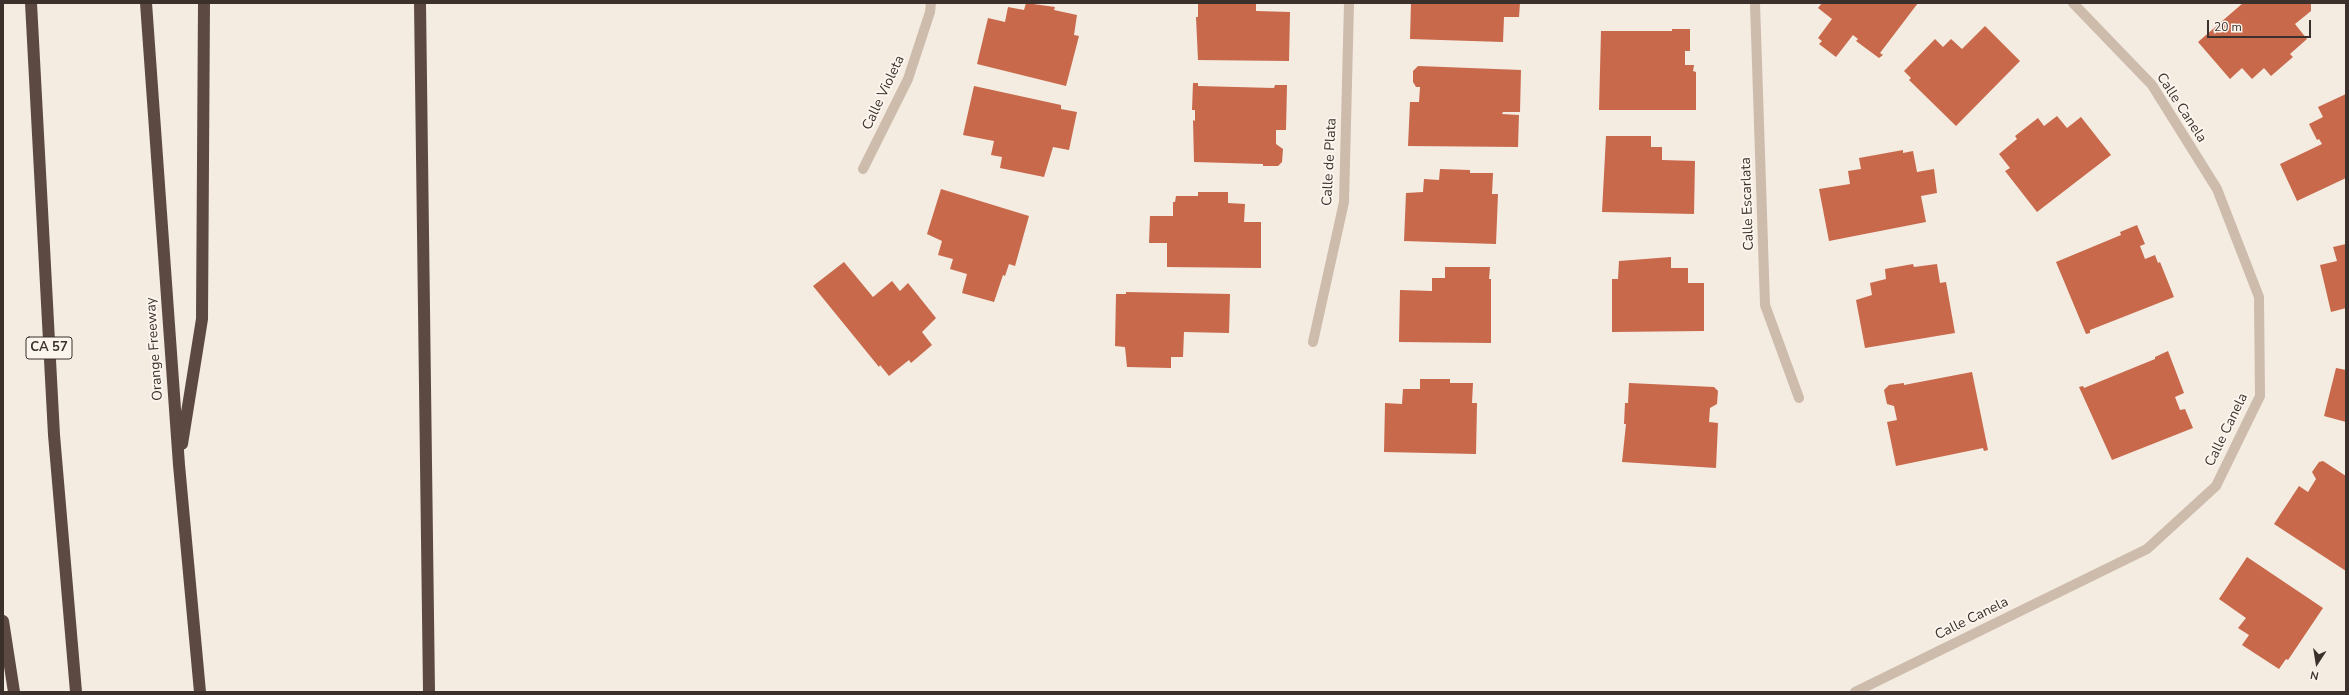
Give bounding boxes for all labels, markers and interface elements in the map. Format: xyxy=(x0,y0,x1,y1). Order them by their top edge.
scale bar xyxy=(2209,12,2313,38)
text: 20 m xyxy=(2214,19,2242,35)
street label: Calle Violeta xyxy=(859,53,909,133)
street label: Calle Canela xyxy=(2152,70,2210,146)
street label: Calle de Plata xyxy=(1319,118,1341,206)
street label: Calle Escarlata xyxy=(1738,157,1758,251)
street label: Orange Freeway xyxy=(143,297,167,401)
road number: CA 57 xyxy=(26,337,72,359)
street label: Calle Canela xyxy=(2202,391,2252,469)
street label: Calle Canela xyxy=(1933,594,2011,644)
north arrow xyxy=(2297,643,2337,683)
text: N xyxy=(2309,667,2320,683)

